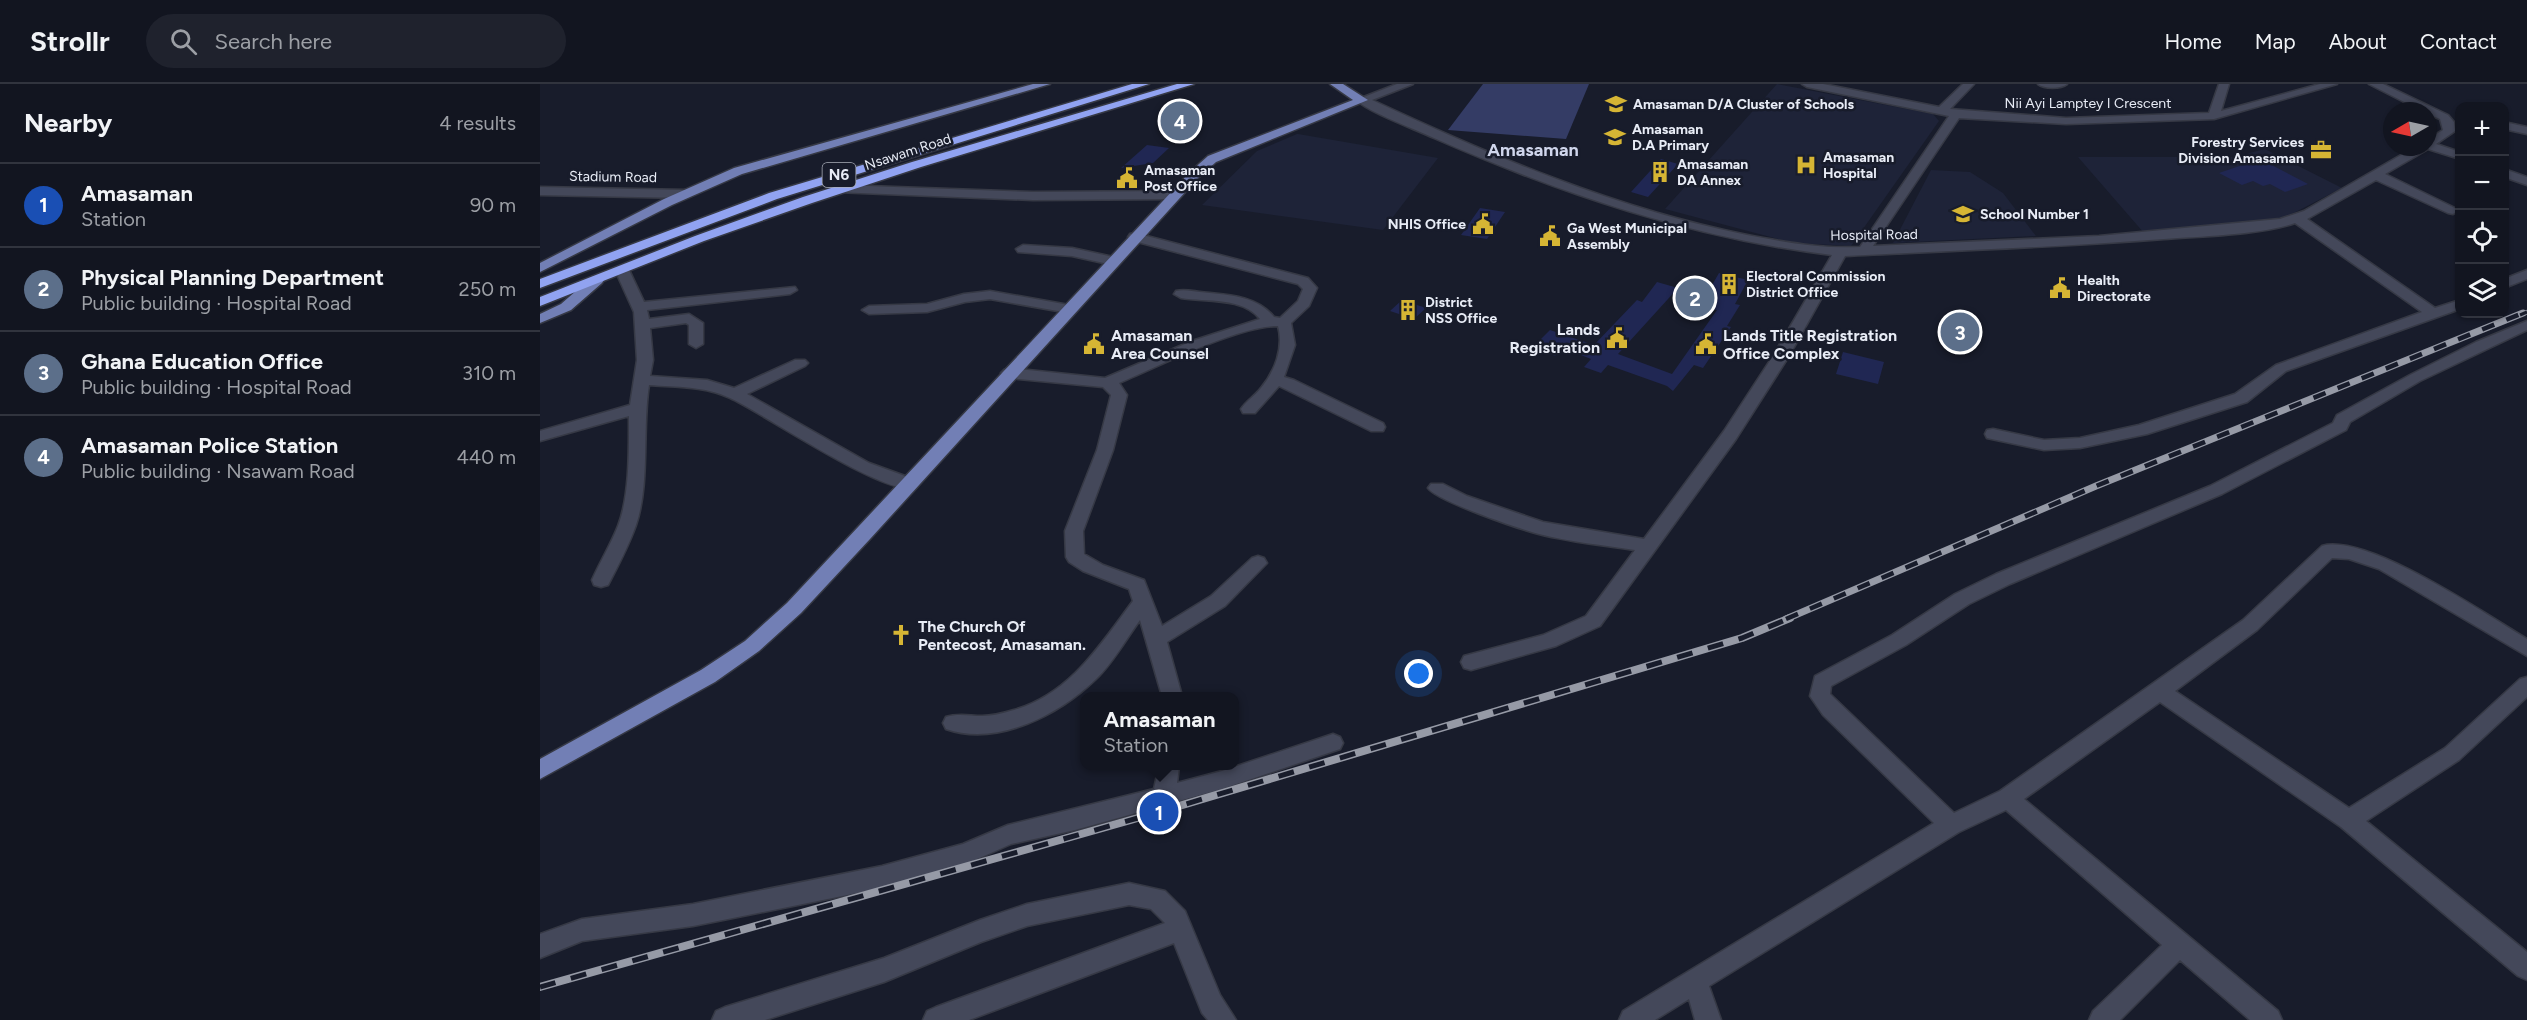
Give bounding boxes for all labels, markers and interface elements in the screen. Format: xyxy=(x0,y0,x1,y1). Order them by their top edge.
search box xyxy=(146,14,566,68)
text: Strollr xyxy=(30,24,110,58)
icon: search xyxy=(167,25,200,58)
text: Search here xyxy=(215,28,332,55)
text: Home xyxy=(2165,29,2222,54)
text: Map xyxy=(2255,29,2296,54)
text: About xyxy=(2329,29,2387,54)
text: Contact xyxy=(2420,29,2497,54)
school or university icon: Amasaman D/A Cluster of Schools xyxy=(1604,92,1628,116)
street label: Nii Ayi Lamptey I Crescent xyxy=(2005,95,2171,112)
place label: Amasaman D/A Cluster of Schools xyxy=(1633,96,1855,113)
pin: 4 xyxy=(1160,99,1200,144)
north arrow xyxy=(2383,102,2437,156)
map controls xyxy=(2455,102,2509,318)
button: + xyxy=(2455,102,2509,156)
text: Nearby xyxy=(24,107,112,139)
text: 4 results xyxy=(439,111,516,135)
place label: Amasaman D.A Primary xyxy=(1632,121,1710,154)
school or university icon: Amasaman D.A Primary xyxy=(1603,125,1627,149)
street label: Nsawam Road xyxy=(863,130,953,174)
place label: Forestry Services Division Amasaman xyxy=(2178,134,2304,167)
office icon: Forestry Services Division Amasaman xyxy=(2309,138,2333,162)
district label: Amasaman xyxy=(1487,139,1579,161)
place label: Amasaman Hospital xyxy=(1823,149,1894,182)
hospital icon: Amasaman Hospital xyxy=(1794,153,1818,177)
place label: Amasaman DA Annex xyxy=(1677,156,1748,189)
button: − xyxy=(2455,156,2509,210)
building icon: Amasaman DA Annex xyxy=(1648,160,1672,184)
place label: Amasaman Post Office xyxy=(1144,162,1217,195)
road number: N6 xyxy=(822,163,856,187)
public building icon: Amasaman Post Office xyxy=(1115,166,1139,190)
street label: Stadium Road xyxy=(569,168,657,186)
text: Amasaman xyxy=(81,180,193,207)
text: 1 xyxy=(39,193,48,217)
text: 90 m xyxy=(470,193,516,217)
school or university icon: School Number 1 xyxy=(1951,202,1975,226)
place label: School Number 1 xyxy=(1980,206,2089,223)
text: Station xyxy=(81,207,146,231)
button: locate xyxy=(2455,210,2509,264)
public building icon: NHIS Office xyxy=(1471,212,1495,236)
place label: NHIS Office xyxy=(1388,216,1466,233)
place label: Ga West Municipal Assembly xyxy=(1567,220,1687,253)
public building icon: Ga West Municipal Assembly xyxy=(1538,224,1562,248)
street label: Hospital Road xyxy=(1830,226,1918,244)
text: Physical Planning Department xyxy=(81,264,384,291)
button: layers xyxy=(2455,264,2509,318)
place label: Electoral Commission District Office xyxy=(1746,268,1885,301)
building icon: Electoral Commission District Office xyxy=(1717,272,1741,296)
place label: Health Directorate xyxy=(2077,272,2151,305)
pin: 2 xyxy=(1676,276,1714,320)
public building icon: Health Directorate xyxy=(2048,276,2072,300)
text: 2 xyxy=(38,277,49,301)
text: 250 m xyxy=(459,277,516,301)
text: Public building · Hospital Road xyxy=(81,291,352,315)
place label: District NSS Office xyxy=(1425,294,1497,327)
building icon: District NSS Office xyxy=(1396,298,1420,322)
pin: 3 xyxy=(1940,310,1980,354)
place label: Lands Registration xyxy=(1510,320,1601,357)
place label: Amasaman Area Counsel xyxy=(1111,326,1209,363)
public building icon: Lands Registration xyxy=(1605,326,1629,350)
place label: Lands Title Registration Office Complex xyxy=(1723,326,1897,363)
public building icon: Amasaman Area Counsel xyxy=(1082,332,1106,356)
public building icon: Lands Title Registration Office Complex xyxy=(1694,332,1718,356)
text: Ghana Education Office xyxy=(81,348,323,375)
text: 3 xyxy=(38,361,49,385)
text: 310 m xyxy=(462,361,516,385)
text: Public building · Hospital Road xyxy=(81,375,352,399)
text: Amasaman Police Station xyxy=(81,432,338,459)
text: 4 xyxy=(37,445,50,469)
text: 440 m xyxy=(456,445,516,469)
text: Public building · Nsawam Road xyxy=(81,459,355,483)
place label: The Church Of Pentecost, Amasaman. xyxy=(918,617,1086,654)
church icon: The Church Of Pentecost, Amasaman. xyxy=(889,623,913,647)
your location xyxy=(1404,659,1433,688)
popup xyxy=(1080,692,1239,770)
text: Amasaman xyxy=(1103,706,1216,733)
text: Station xyxy=(1103,733,1168,757)
pin: 1 xyxy=(1140,790,1178,834)

